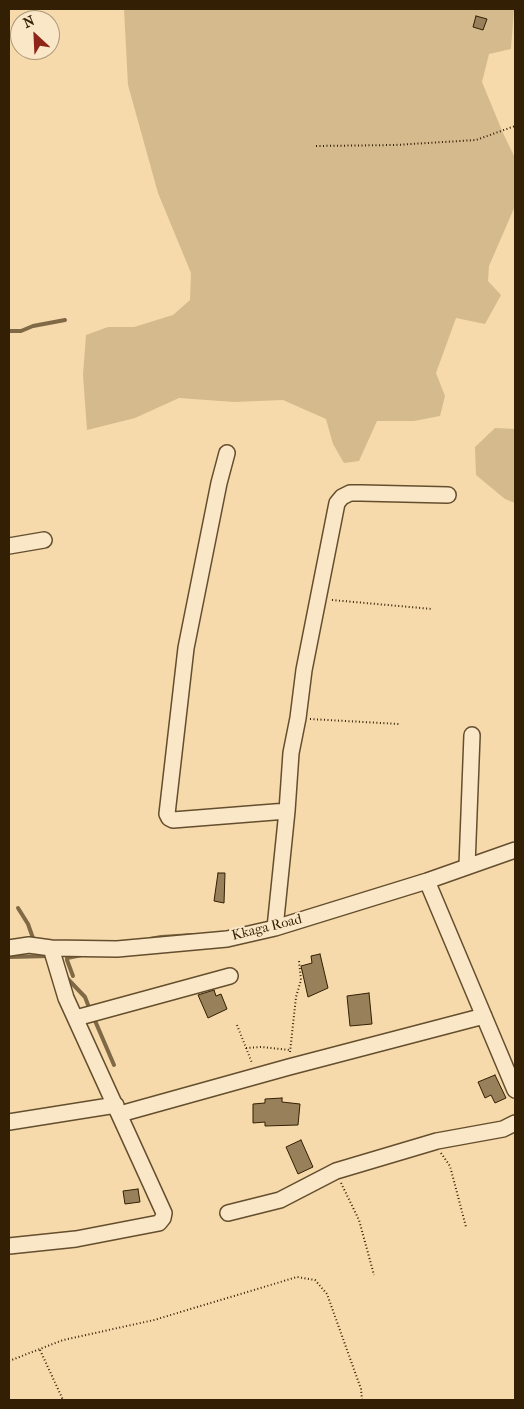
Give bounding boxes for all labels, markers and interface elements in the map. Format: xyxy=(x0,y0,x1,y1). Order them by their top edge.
north arrow xyxy=(10,10,60,60)
text: N xyxy=(20,12,37,32)
street label: Kkaga Road xyxy=(230,911,304,945)

